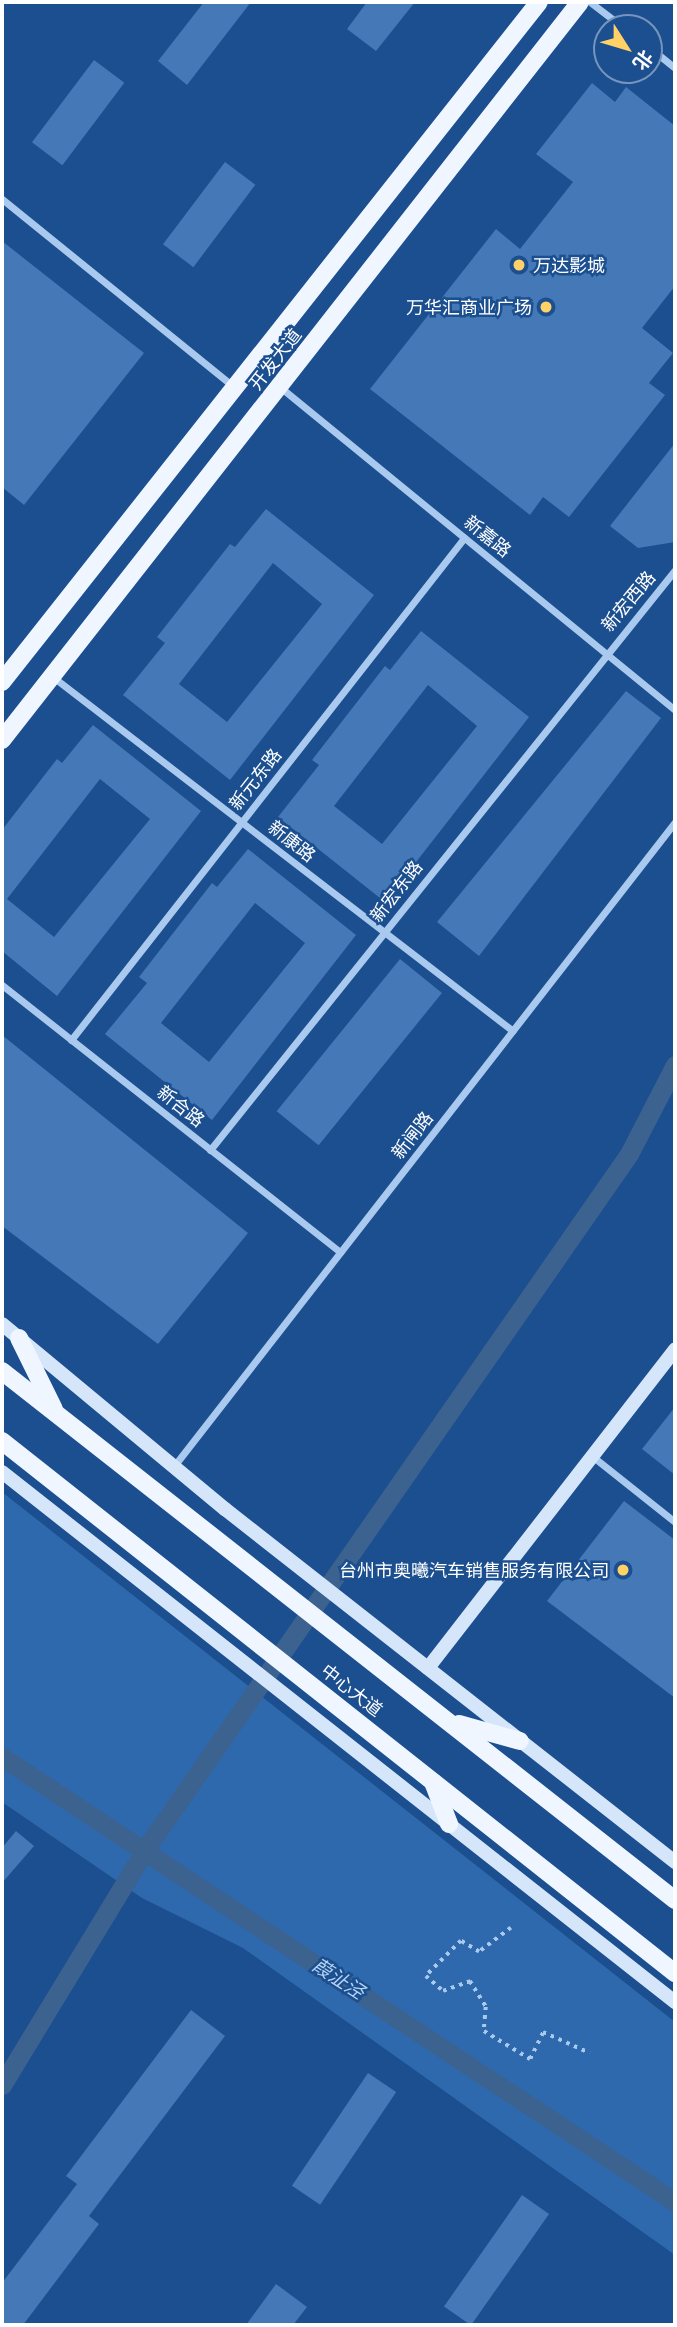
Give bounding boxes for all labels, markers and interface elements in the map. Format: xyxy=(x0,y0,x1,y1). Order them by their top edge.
north arrow xyxy=(593,14,663,84)
text: 北 xyxy=(627,45,659,76)
place label: 万达影城 xyxy=(533,254,605,276)
marker: 万达影城 xyxy=(511,257,527,273)
place label: 万华汇商业广场 xyxy=(406,296,532,318)
marker: 万华汇商业广场 xyxy=(538,299,554,315)
street label: 开发大道 xyxy=(244,324,306,394)
street label: 新嘉路 xyxy=(460,511,516,561)
street label: 新宏西路 xyxy=(597,566,659,636)
street label: 新元东路 xyxy=(224,744,286,814)
street label: 新康路 xyxy=(264,816,320,866)
street label: 新宏东路 xyxy=(365,856,427,926)
street label: 新合路 xyxy=(153,1081,209,1131)
street label: 新闸路 xyxy=(387,1107,437,1163)
place label: 台州市奥曦汽车销售服务有限公司 xyxy=(339,1559,609,1581)
marker: 台州市奥曦汽车销售服务有限公司 xyxy=(615,1562,631,1578)
street label: 中心大道 xyxy=(317,1659,387,1721)
water label: 葭沚泾 xyxy=(308,1954,368,2004)

